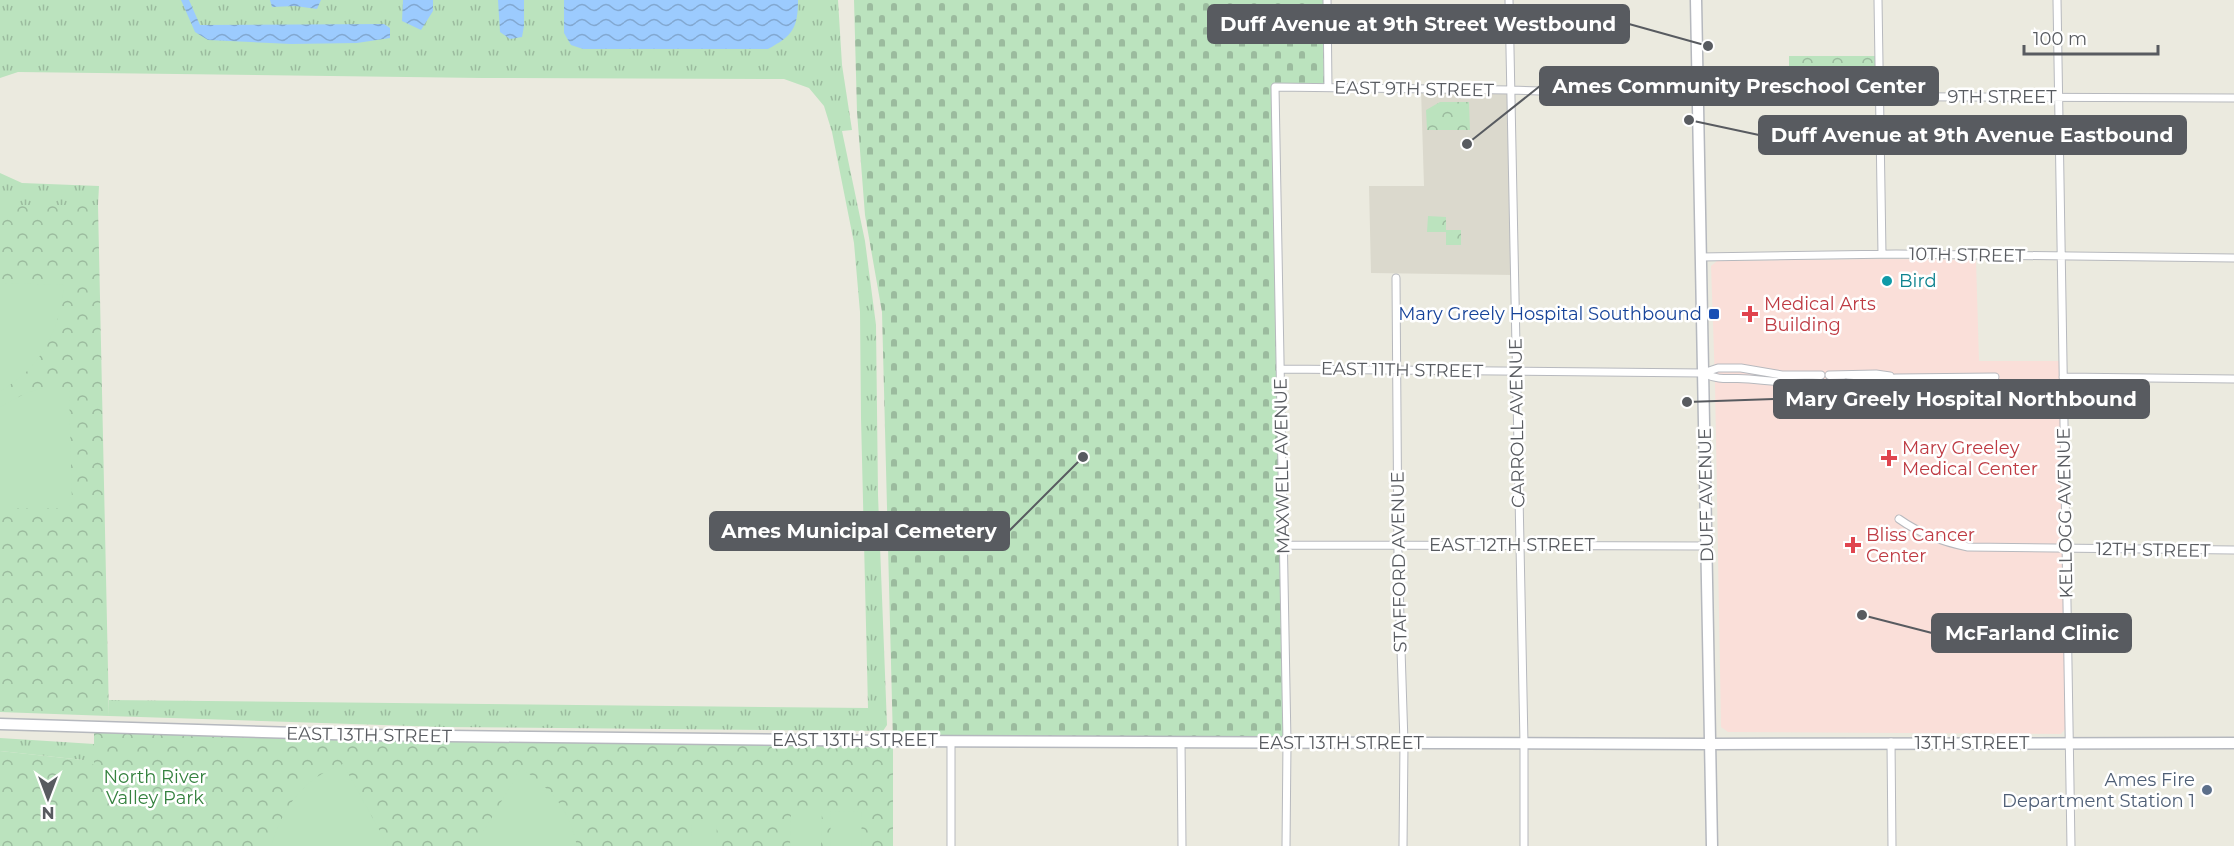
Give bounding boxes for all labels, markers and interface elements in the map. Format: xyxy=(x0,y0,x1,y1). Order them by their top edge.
callout: Duff Avenue at 9th Street Westbound xyxy=(1208,5,1629,43)
text: Duff Avenue at 9th Street Westbound xyxy=(1220,12,1616,36)
scale bar xyxy=(2024,18,2158,56)
text: 100 m xyxy=(2033,28,2087,50)
callout: Ames Community Preschool Center xyxy=(1540,67,1938,105)
text: Ames Community Preschool Center xyxy=(1551,74,1926,98)
street label: EAST 9TH STREET xyxy=(1334,77,1495,101)
street label: 9TH STREET xyxy=(1948,86,2057,108)
callout: Duff Avenue at 9th Avenue Eastbound xyxy=(1759,116,2186,154)
text: Duff Avenue at 9th Avenue Eastbound xyxy=(1771,123,2173,147)
street label: 10TH STREET xyxy=(1909,243,2026,267)
place label: Bird xyxy=(1899,270,1937,292)
marker: Bird xyxy=(1880,274,1894,288)
place label: Medical Arts Building xyxy=(1764,293,1876,336)
place label: Mary Greely Hospital Southbound xyxy=(1398,303,1702,325)
marker: Medical Arts Building xyxy=(1741,305,1759,323)
marker: Mary Greely Hospital Southbound xyxy=(1707,307,1721,321)
street label: CARROLL AVENUE xyxy=(1505,338,1529,508)
street label: EAST 11TH STREET xyxy=(1321,358,1484,382)
street label: MAXWELL AVENUE xyxy=(1269,378,1295,554)
callout: Mary Greely Hospital Northbound xyxy=(1774,380,2149,418)
text: Mary Greely Hospital Northbound xyxy=(1785,387,2137,411)
street label: KELLOGG AVENUE xyxy=(2053,427,2077,599)
street label: DUFF AVENUE xyxy=(1694,428,1718,562)
place label: Mary Greeley Medical Center xyxy=(1902,437,2038,480)
marker: Mary Greeley Medical Center xyxy=(1880,449,1898,467)
street label: STAFFORD AVENUE xyxy=(1386,471,1412,653)
callout: Ames Municipal Cemetery xyxy=(710,512,1009,550)
text: Ames Municipal Cemetery xyxy=(720,519,998,543)
place label: Bliss Cancer Center xyxy=(1866,524,1975,567)
street label: EAST 12TH STREET xyxy=(1429,534,1596,556)
marker: Bliss Cancer Center xyxy=(1844,536,1862,554)
street label: 12TH STREET xyxy=(2095,538,2211,562)
callout: McFarland Clinic xyxy=(1932,614,2131,652)
text: McFarland Clinic xyxy=(1945,621,2119,645)
street label: EAST 13TH STREET xyxy=(286,723,453,747)
street label: EAST 13TH STREET xyxy=(772,729,939,751)
street label: EAST 13TH STREET xyxy=(1258,732,1425,754)
street label: 13TH STREET xyxy=(1915,732,2030,754)
park label: North River Valley Park xyxy=(103,766,207,809)
north arrow xyxy=(18,768,78,828)
place label: Ames Fire Department Station 1 xyxy=(2002,769,2195,812)
marker: Ames Fire Department Station 1 xyxy=(2200,783,2214,797)
text: N xyxy=(42,803,54,822)

